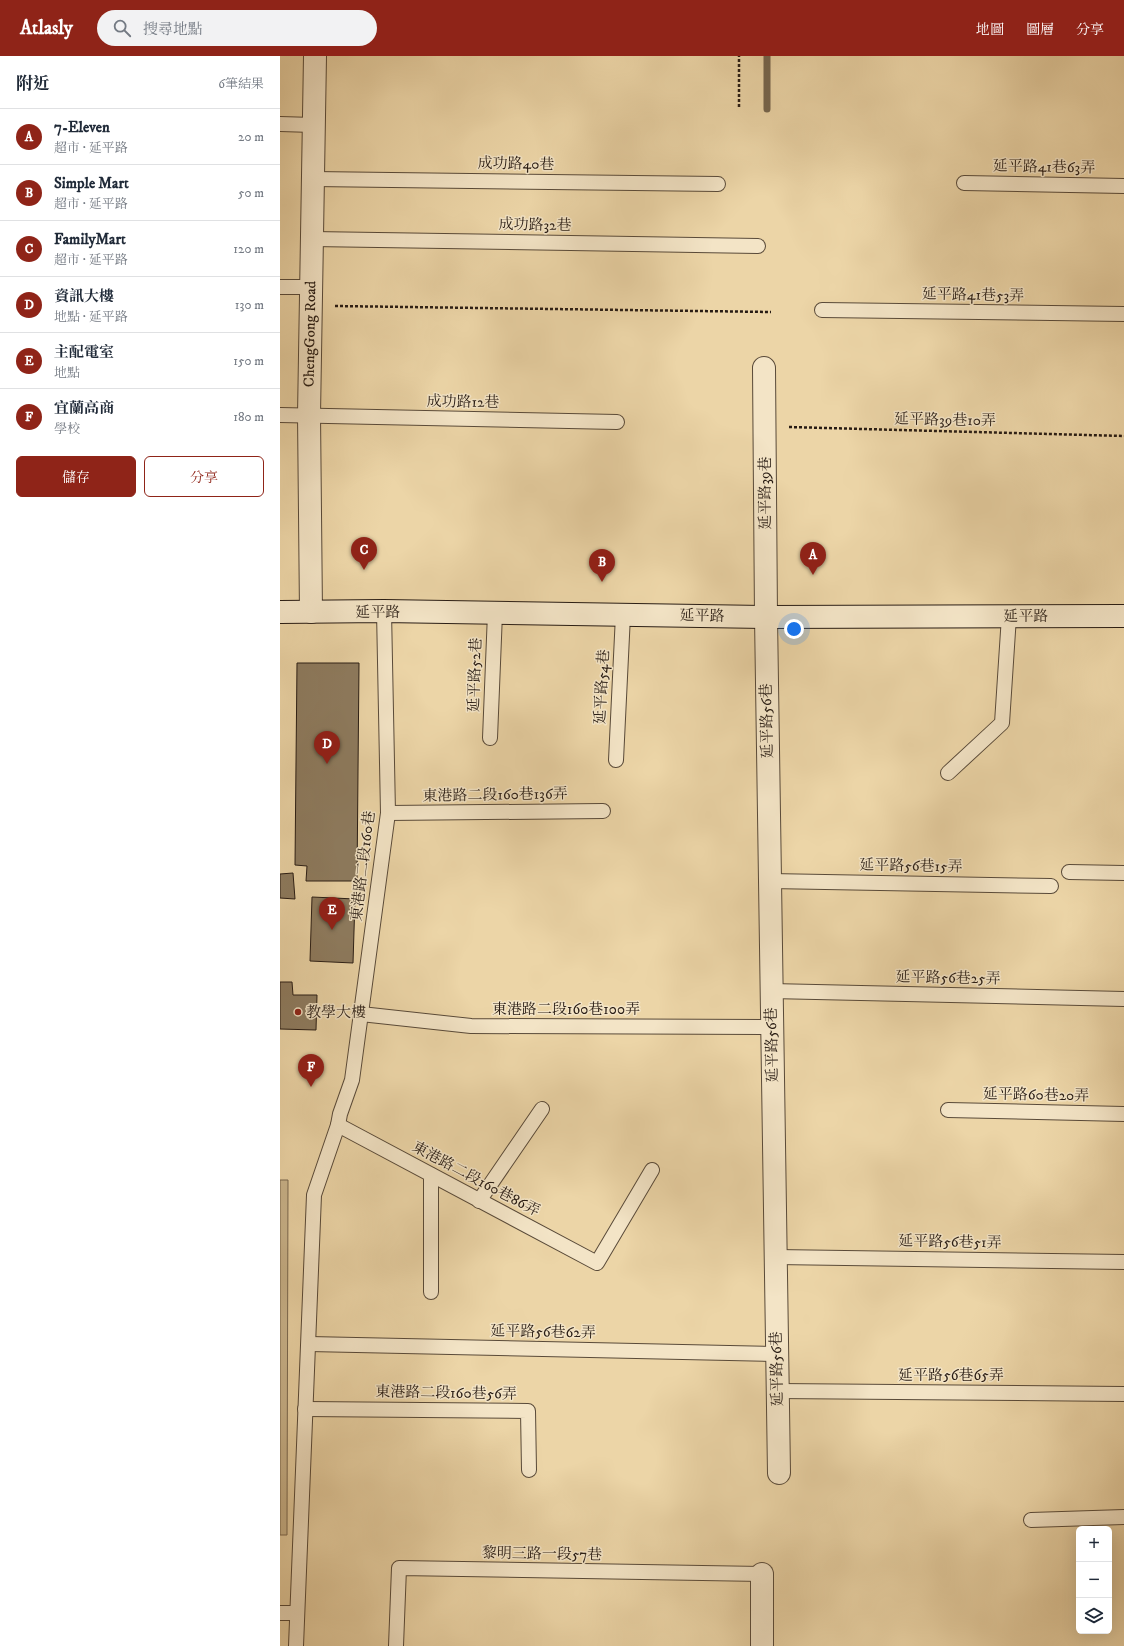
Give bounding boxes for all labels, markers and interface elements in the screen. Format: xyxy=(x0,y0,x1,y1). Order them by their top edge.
search box xyxy=(97,10,377,46)
text: Atlasly xyxy=(20,17,73,40)
icon: search xyxy=(111,17,133,39)
text: 搜尋地點 xyxy=(143,20,203,39)
text: 地圖 xyxy=(976,21,1004,39)
text: 圖層 xyxy=(1026,21,1054,39)
text: 分享 xyxy=(1076,21,1104,39)
text: 附近 xyxy=(16,73,50,95)
text: 6筆結果 xyxy=(218,76,264,92)
text: 7-Eleven xyxy=(54,118,110,137)
text: A xyxy=(25,129,33,145)
text: 20 m xyxy=(238,129,264,145)
text: 超市 · 延平路 xyxy=(54,140,128,156)
street label: 成功路40巷 xyxy=(477,154,555,174)
street label: 延平路41巷63弄 xyxy=(993,157,1095,177)
text: Simple Mart xyxy=(54,174,129,193)
text: B xyxy=(25,185,33,201)
text: 50 m xyxy=(238,185,264,201)
text: 超市 · 延平路 xyxy=(54,196,128,212)
street label: 成功路32巷 xyxy=(498,215,572,235)
text: FamilyMart xyxy=(54,230,126,249)
text: C xyxy=(25,241,33,257)
text: 120 m xyxy=(233,241,264,257)
text: 超市 · 延平路 xyxy=(54,252,128,268)
street label: ChengGong Road xyxy=(300,280,320,387)
street label: 延平路41巷53弄 xyxy=(922,285,1024,305)
text: 資訊大樓 xyxy=(54,287,114,306)
text: D xyxy=(24,297,34,313)
text: 130 m xyxy=(235,297,264,313)
text: 地點 · 延平路 xyxy=(54,309,128,325)
text: 主配電室 xyxy=(54,343,114,362)
text: E xyxy=(24,353,34,369)
text: 150 m xyxy=(233,353,264,369)
text: 地點 xyxy=(54,365,80,381)
street label: 成功路12巷 xyxy=(426,392,500,412)
text: 宜蘭高商 xyxy=(54,399,114,418)
text: F xyxy=(25,409,33,425)
text: 180 m xyxy=(233,409,264,425)
street label: 延平路39巷10弄 xyxy=(894,410,996,430)
text: 學校 xyxy=(54,421,80,437)
button: 儲存 xyxy=(16,456,136,497)
button: 分享 xyxy=(144,456,264,497)
street label: 延平路39巷 xyxy=(756,456,775,530)
pin: C xyxy=(351,537,377,570)
pin: A xyxy=(800,542,826,575)
pin: B xyxy=(589,549,615,582)
street label: 延平路 xyxy=(355,603,401,622)
street label: 延平路 xyxy=(679,606,725,626)
street label: 延平路 xyxy=(1003,607,1049,626)
your location xyxy=(784,619,804,639)
street label: 延平路52巷 xyxy=(464,637,486,713)
street label: 延平路54巷 xyxy=(591,649,613,725)
street label: 延平路56巷 xyxy=(757,683,777,759)
pin: D xyxy=(314,731,340,764)
street label: 東港路二段160巷136弄 xyxy=(422,784,568,806)
street label: 東港路二段160巷 xyxy=(347,810,379,922)
street label: 延平路56巷15弄 xyxy=(859,856,963,876)
pin: E xyxy=(319,897,345,930)
street label: 延平路56巷25弄 xyxy=(895,968,1001,988)
street label: 東港路二段160巷100弄 xyxy=(492,1000,640,1019)
place label: 教學大樓 xyxy=(306,1003,366,1022)
marker: 教學大樓 xyxy=(293,1007,303,1017)
street label: 延平路56巷 xyxy=(762,1007,782,1083)
pin: F xyxy=(298,1054,324,1087)
street label: 延平路60巷20弄 xyxy=(983,1085,1089,1105)
street label: 東港路二段160巷86弄 xyxy=(409,1137,543,1221)
street label: 延平路56巷51弄 xyxy=(898,1232,1002,1252)
street label: 延平路56巷62弄 xyxy=(490,1322,596,1342)
street label: 延平路56巷 xyxy=(767,1331,787,1407)
street label: 延平路56巷65弄 xyxy=(898,1366,1004,1385)
street label: 東港路二段160巷56弄 xyxy=(375,1382,517,1404)
map controls xyxy=(1076,1526,1112,1634)
button: + xyxy=(1076,1526,1112,1562)
street label: 黎明三路一段57巷 xyxy=(482,1543,602,1565)
button: − xyxy=(1076,1562,1112,1598)
button: layers xyxy=(1076,1598,1112,1634)

